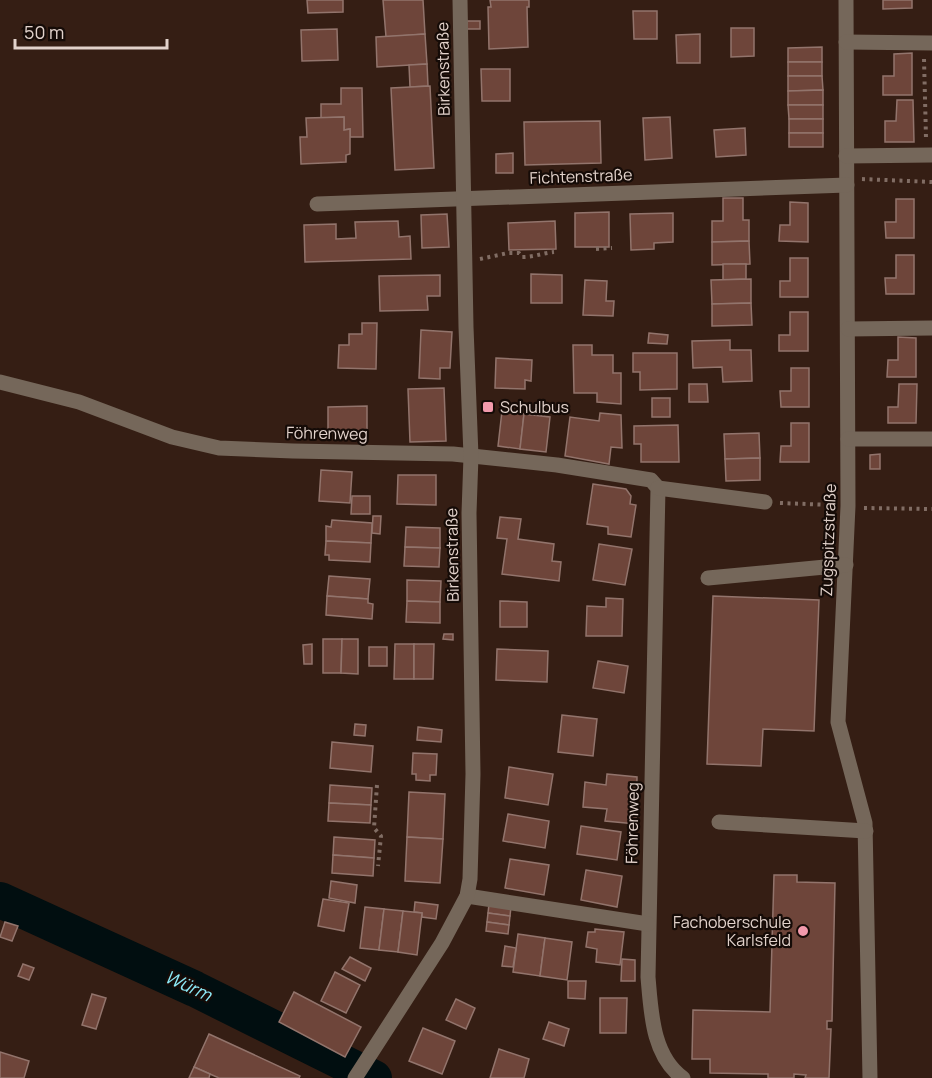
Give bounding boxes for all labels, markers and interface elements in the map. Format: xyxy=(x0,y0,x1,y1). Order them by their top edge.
scale bar xyxy=(15,12,166,50)
text: 50 m xyxy=(24,20,64,44)
street label: Birkenstraße xyxy=(431,22,455,116)
street label: Fichtenstraße xyxy=(529,163,633,189)
place label: Schulbus xyxy=(500,396,569,418)
marker: Schulbus xyxy=(481,400,495,414)
street label: Föhrenweg xyxy=(286,421,368,445)
street label: Zugspitzstraße xyxy=(815,483,841,597)
street label: Birkenstraße xyxy=(440,508,464,602)
street label: Föhrenweg xyxy=(620,782,644,864)
place label: Fachoberschule Karlsfeld xyxy=(673,911,791,951)
marker: Fachoberschule Karlsfeld xyxy=(796,924,810,938)
water label: Würm xyxy=(161,964,217,1007)

